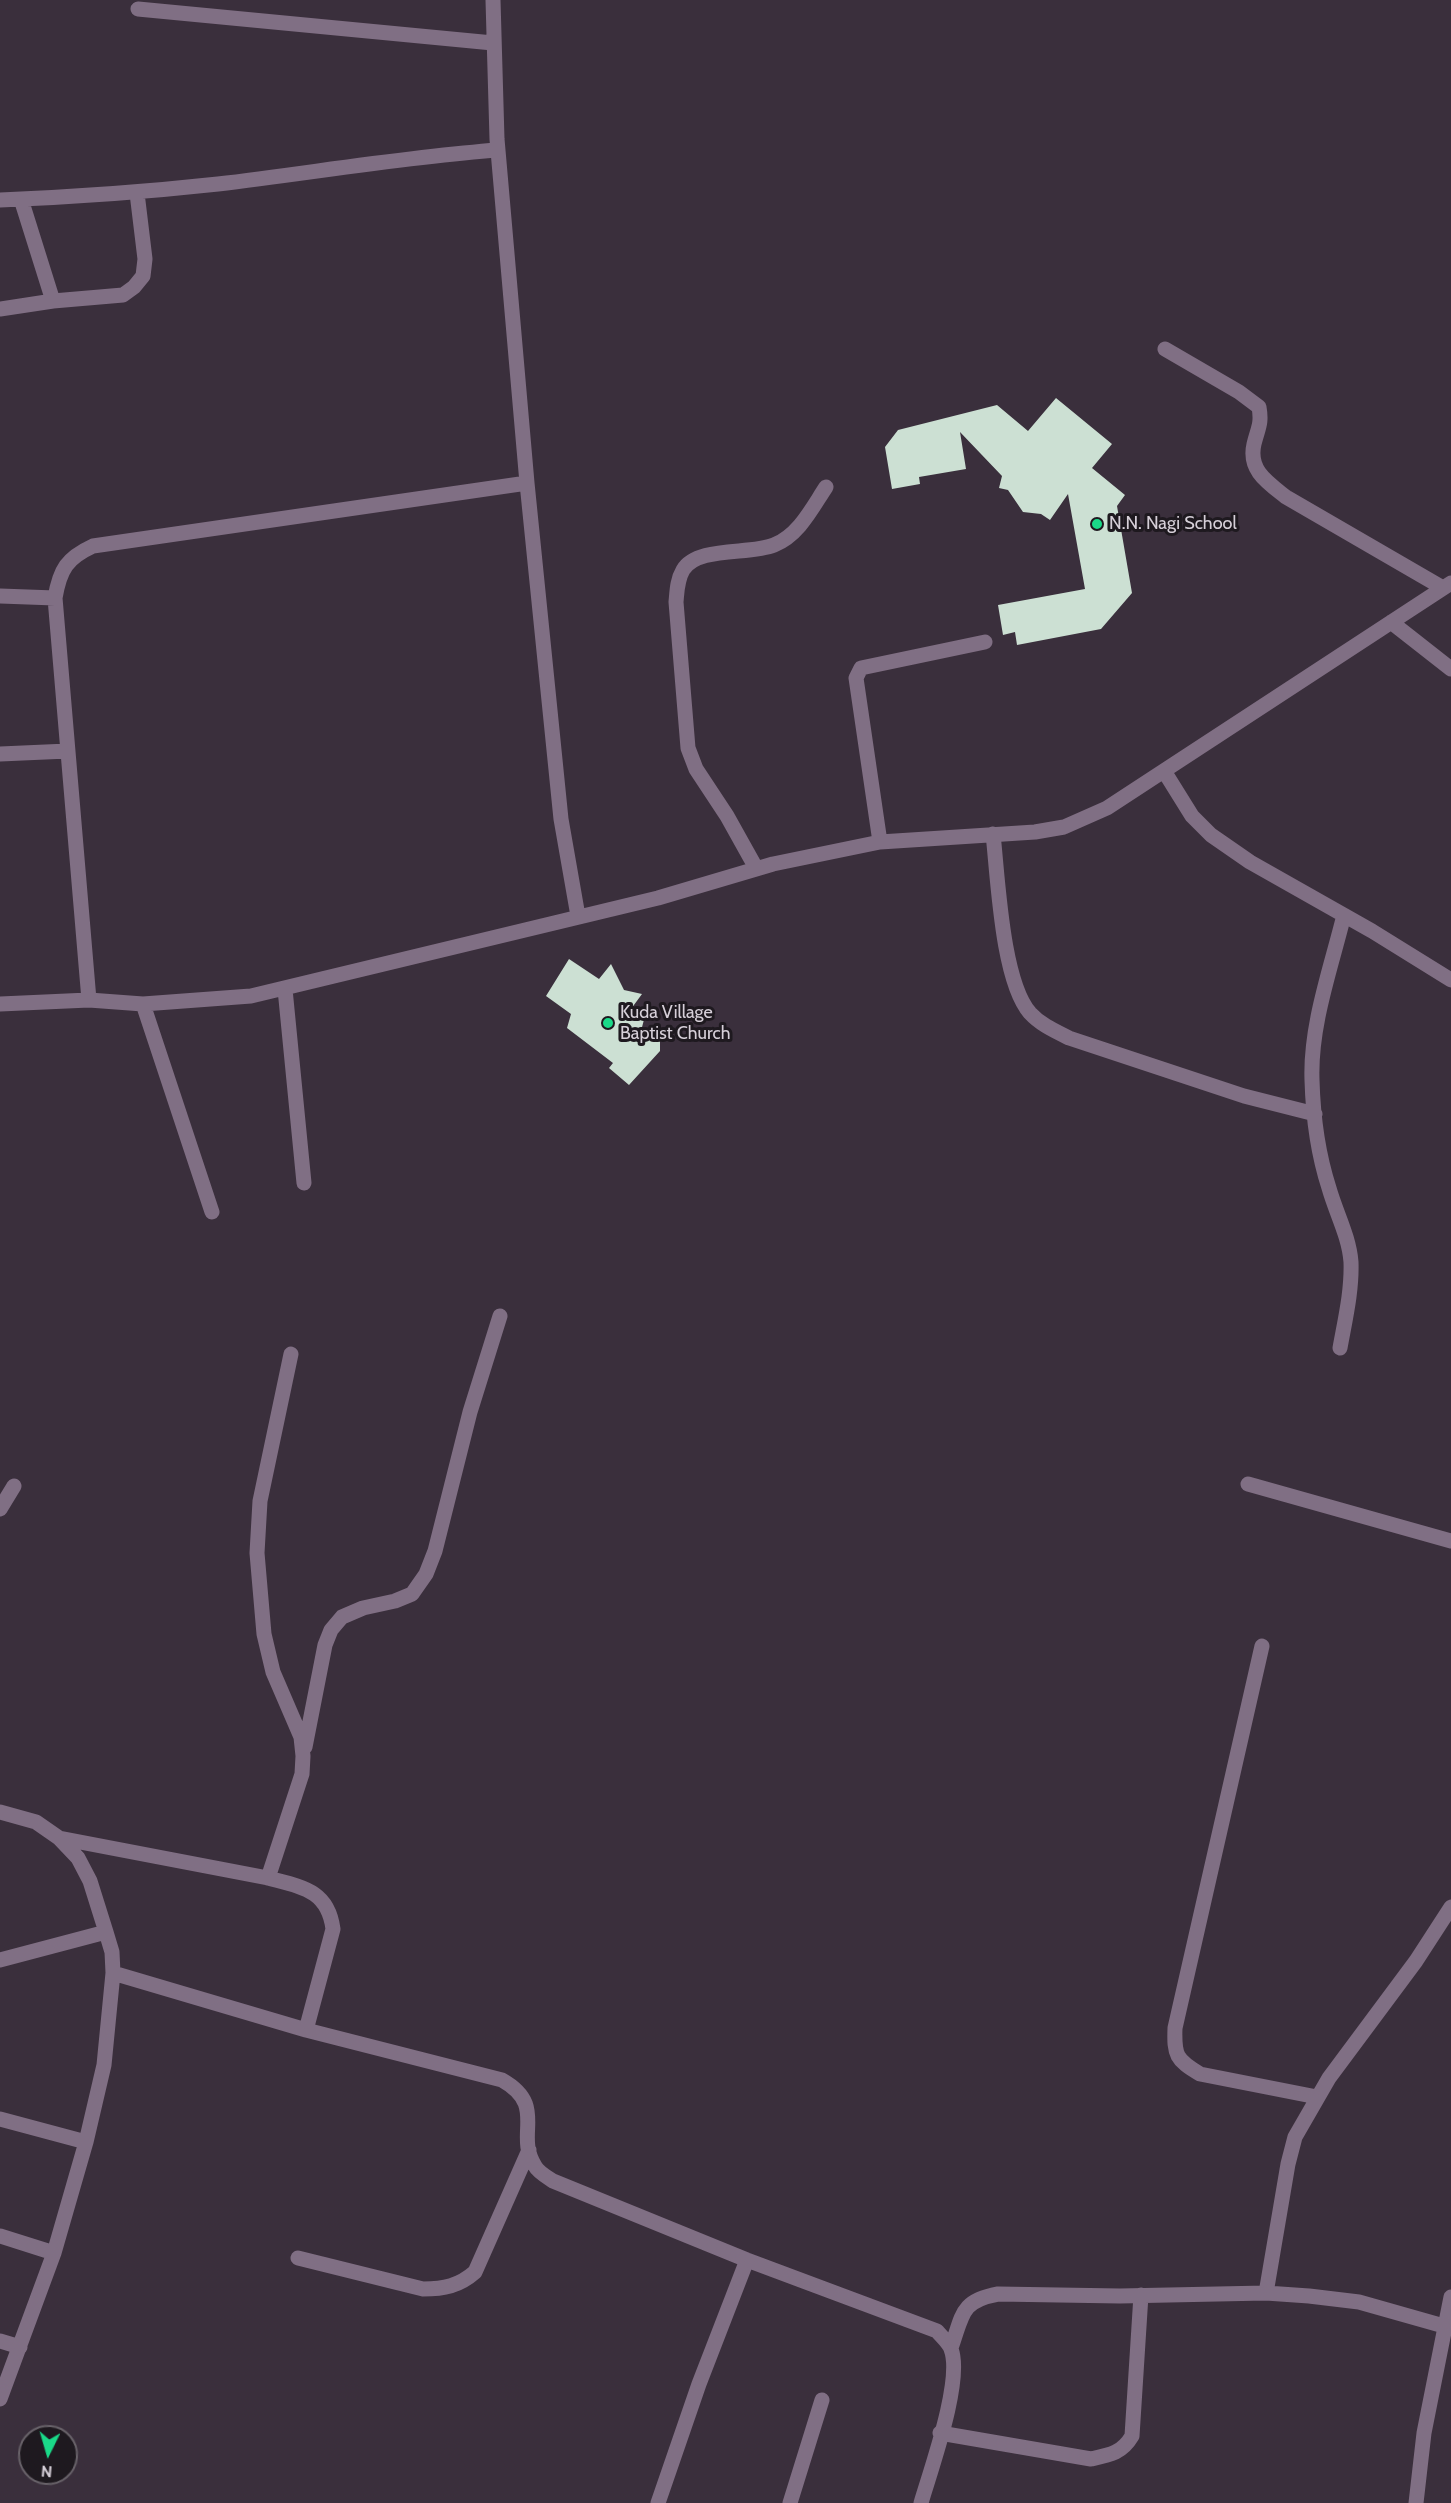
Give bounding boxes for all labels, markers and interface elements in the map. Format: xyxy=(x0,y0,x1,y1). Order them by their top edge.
place label: N.N. Nagi School xyxy=(1109,513,1237,535)
marker: N.N. Nagi School xyxy=(1090,517,1104,531)
place label: Kuda Village Baptist Church xyxy=(620,1002,730,1044)
marker: Kuda Village Baptist Church xyxy=(601,1016,615,1030)
north arrow xyxy=(18,2425,78,2485)
text: N xyxy=(40,2461,53,2481)

